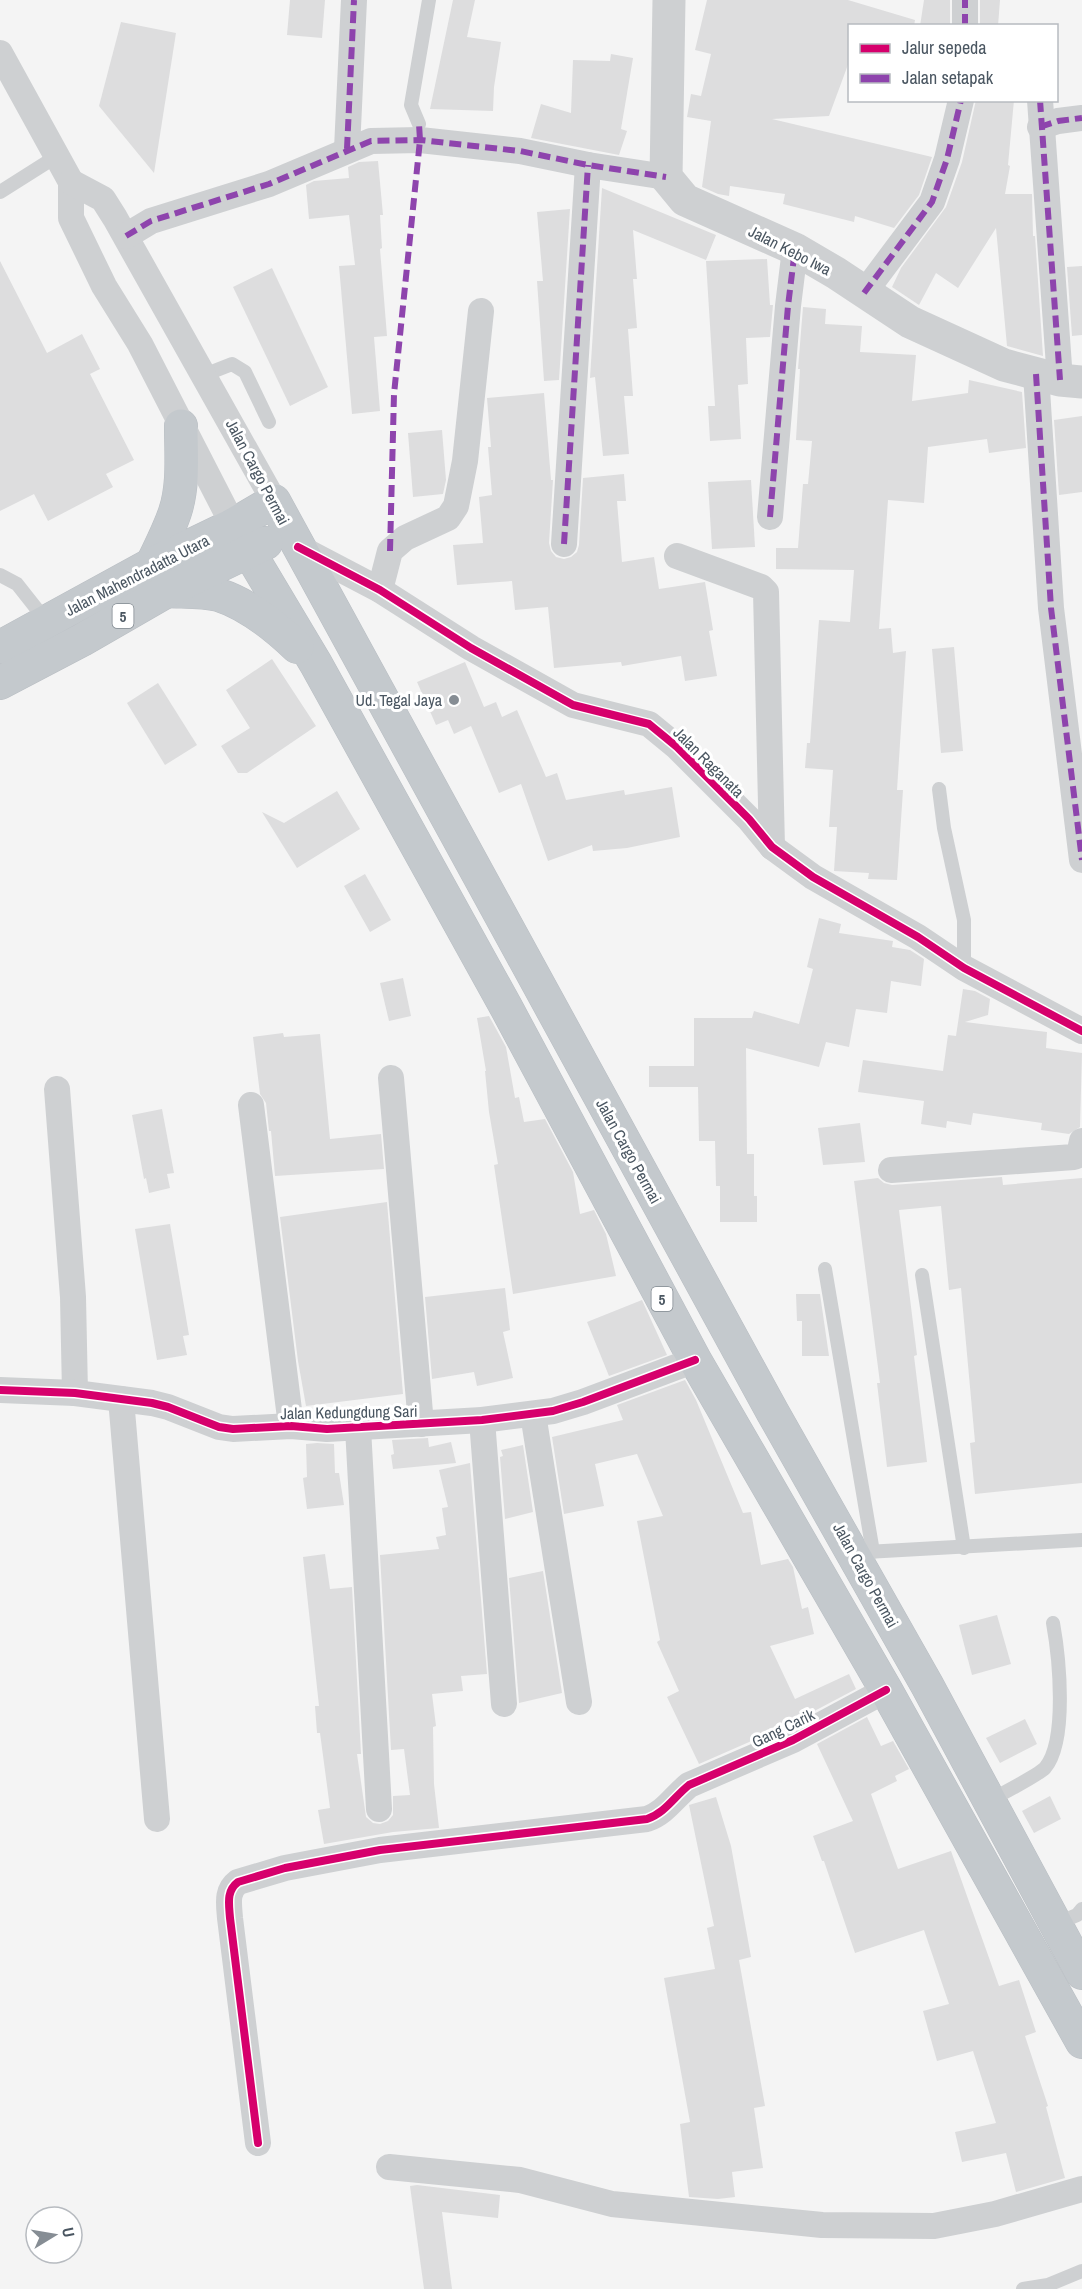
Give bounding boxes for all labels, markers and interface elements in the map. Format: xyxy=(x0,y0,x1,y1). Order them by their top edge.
legend xyxy=(848,24,1058,102)
text: Jalur sepeda xyxy=(902,35,987,60)
text: Jalan setapak xyxy=(902,65,994,90)
street label: Jalan Kebo Iwa xyxy=(745,220,836,280)
street label: Jalan Cargo Permai xyxy=(221,415,295,529)
street label: Jalan Mahendradatta Utara xyxy=(61,529,213,621)
road number: 5 xyxy=(112,604,134,628)
place label: Ud. Tegal Jaya xyxy=(355,689,443,711)
marker: Ud. Tegal Jaya xyxy=(447,693,461,707)
street label: Jalan Raganata xyxy=(669,722,750,803)
street label: Jalan Cargo Permai xyxy=(591,1095,667,1207)
road number: 5 xyxy=(652,1287,672,1311)
street label: Jalan Kedungdung Sari xyxy=(280,1400,418,1424)
street label: Jalan Cargo Permai xyxy=(828,1519,904,1631)
street label: Gang Carik xyxy=(748,1703,818,1753)
north arrow xyxy=(24,2205,84,2265)
text: U xyxy=(57,2225,80,2239)

